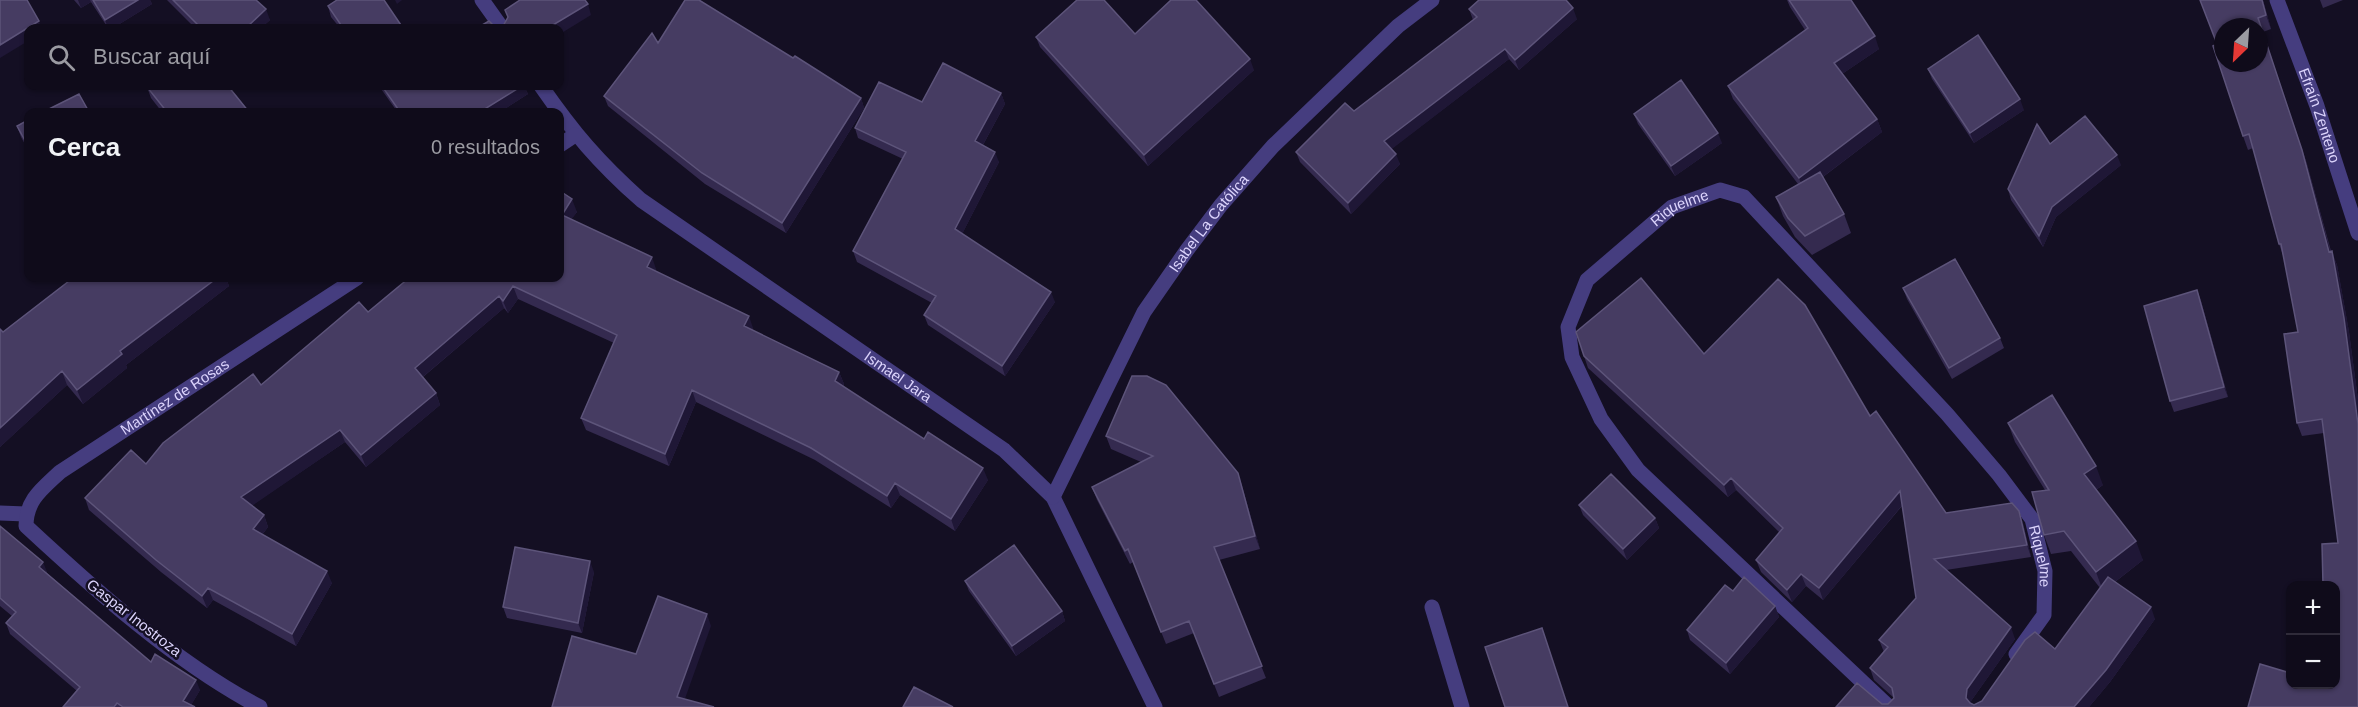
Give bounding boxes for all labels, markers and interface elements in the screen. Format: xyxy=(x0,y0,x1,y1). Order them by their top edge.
north arrow xyxy=(2214,18,2268,72)
search box xyxy=(24,24,564,90)
icon: search xyxy=(45,41,78,74)
text: Buscar aquí xyxy=(93,44,210,69)
street label: Efraín Zenteno xyxy=(2295,65,2344,165)
text: Cerca xyxy=(48,132,120,162)
text: 0 resultados xyxy=(431,136,540,158)
street label: Isabel La Católica xyxy=(1165,170,1252,275)
street label: Riquelme xyxy=(1647,186,1711,230)
street label: Ismael Jara xyxy=(861,348,935,406)
street label: Martínez de Rosas xyxy=(117,355,232,438)
street label: Riquelme xyxy=(2026,523,2054,587)
street label: Gaspar Inostroza xyxy=(84,575,185,660)
map controls xyxy=(2286,581,2340,689)
button: + xyxy=(2286,581,2340,635)
button: − xyxy=(2286,635,2340,689)

